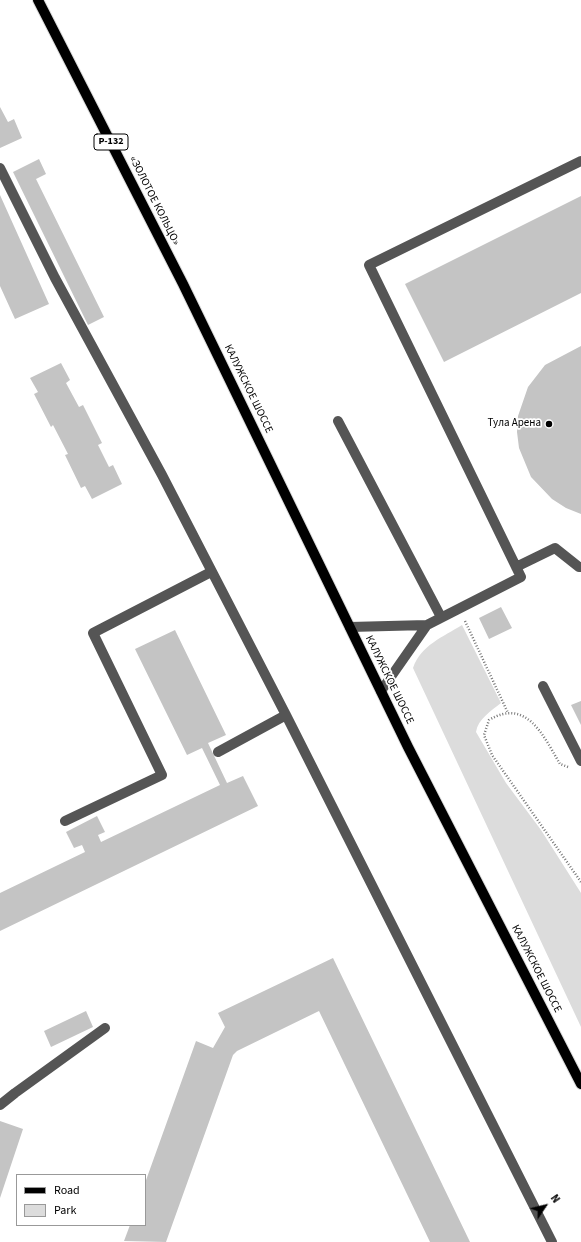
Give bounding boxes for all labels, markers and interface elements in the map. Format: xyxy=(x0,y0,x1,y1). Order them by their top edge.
road number: Р-132 xyxy=(94,134,128,150)
street label: «ЗОЛОТОЕ КОЛЬЦО» xyxy=(126,154,182,248)
street label: КАЛУЖСКОЕ ШОССЕ xyxy=(221,343,275,435)
place label: Тула Арена xyxy=(488,417,541,431)
marker: Тула Арена xyxy=(544,419,554,429)
street label: КАЛУЖСКОЕ ШОССЕ xyxy=(362,634,416,726)
street label: КАЛУЖСКОЕ ШОССЕ xyxy=(508,923,564,1015)
legend xyxy=(16,1174,146,1226)
text: Road xyxy=(54,1182,80,1199)
north arrow xyxy=(525,1186,565,1226)
text: N xyxy=(547,1192,563,1206)
text: Park xyxy=(54,1202,76,1219)

